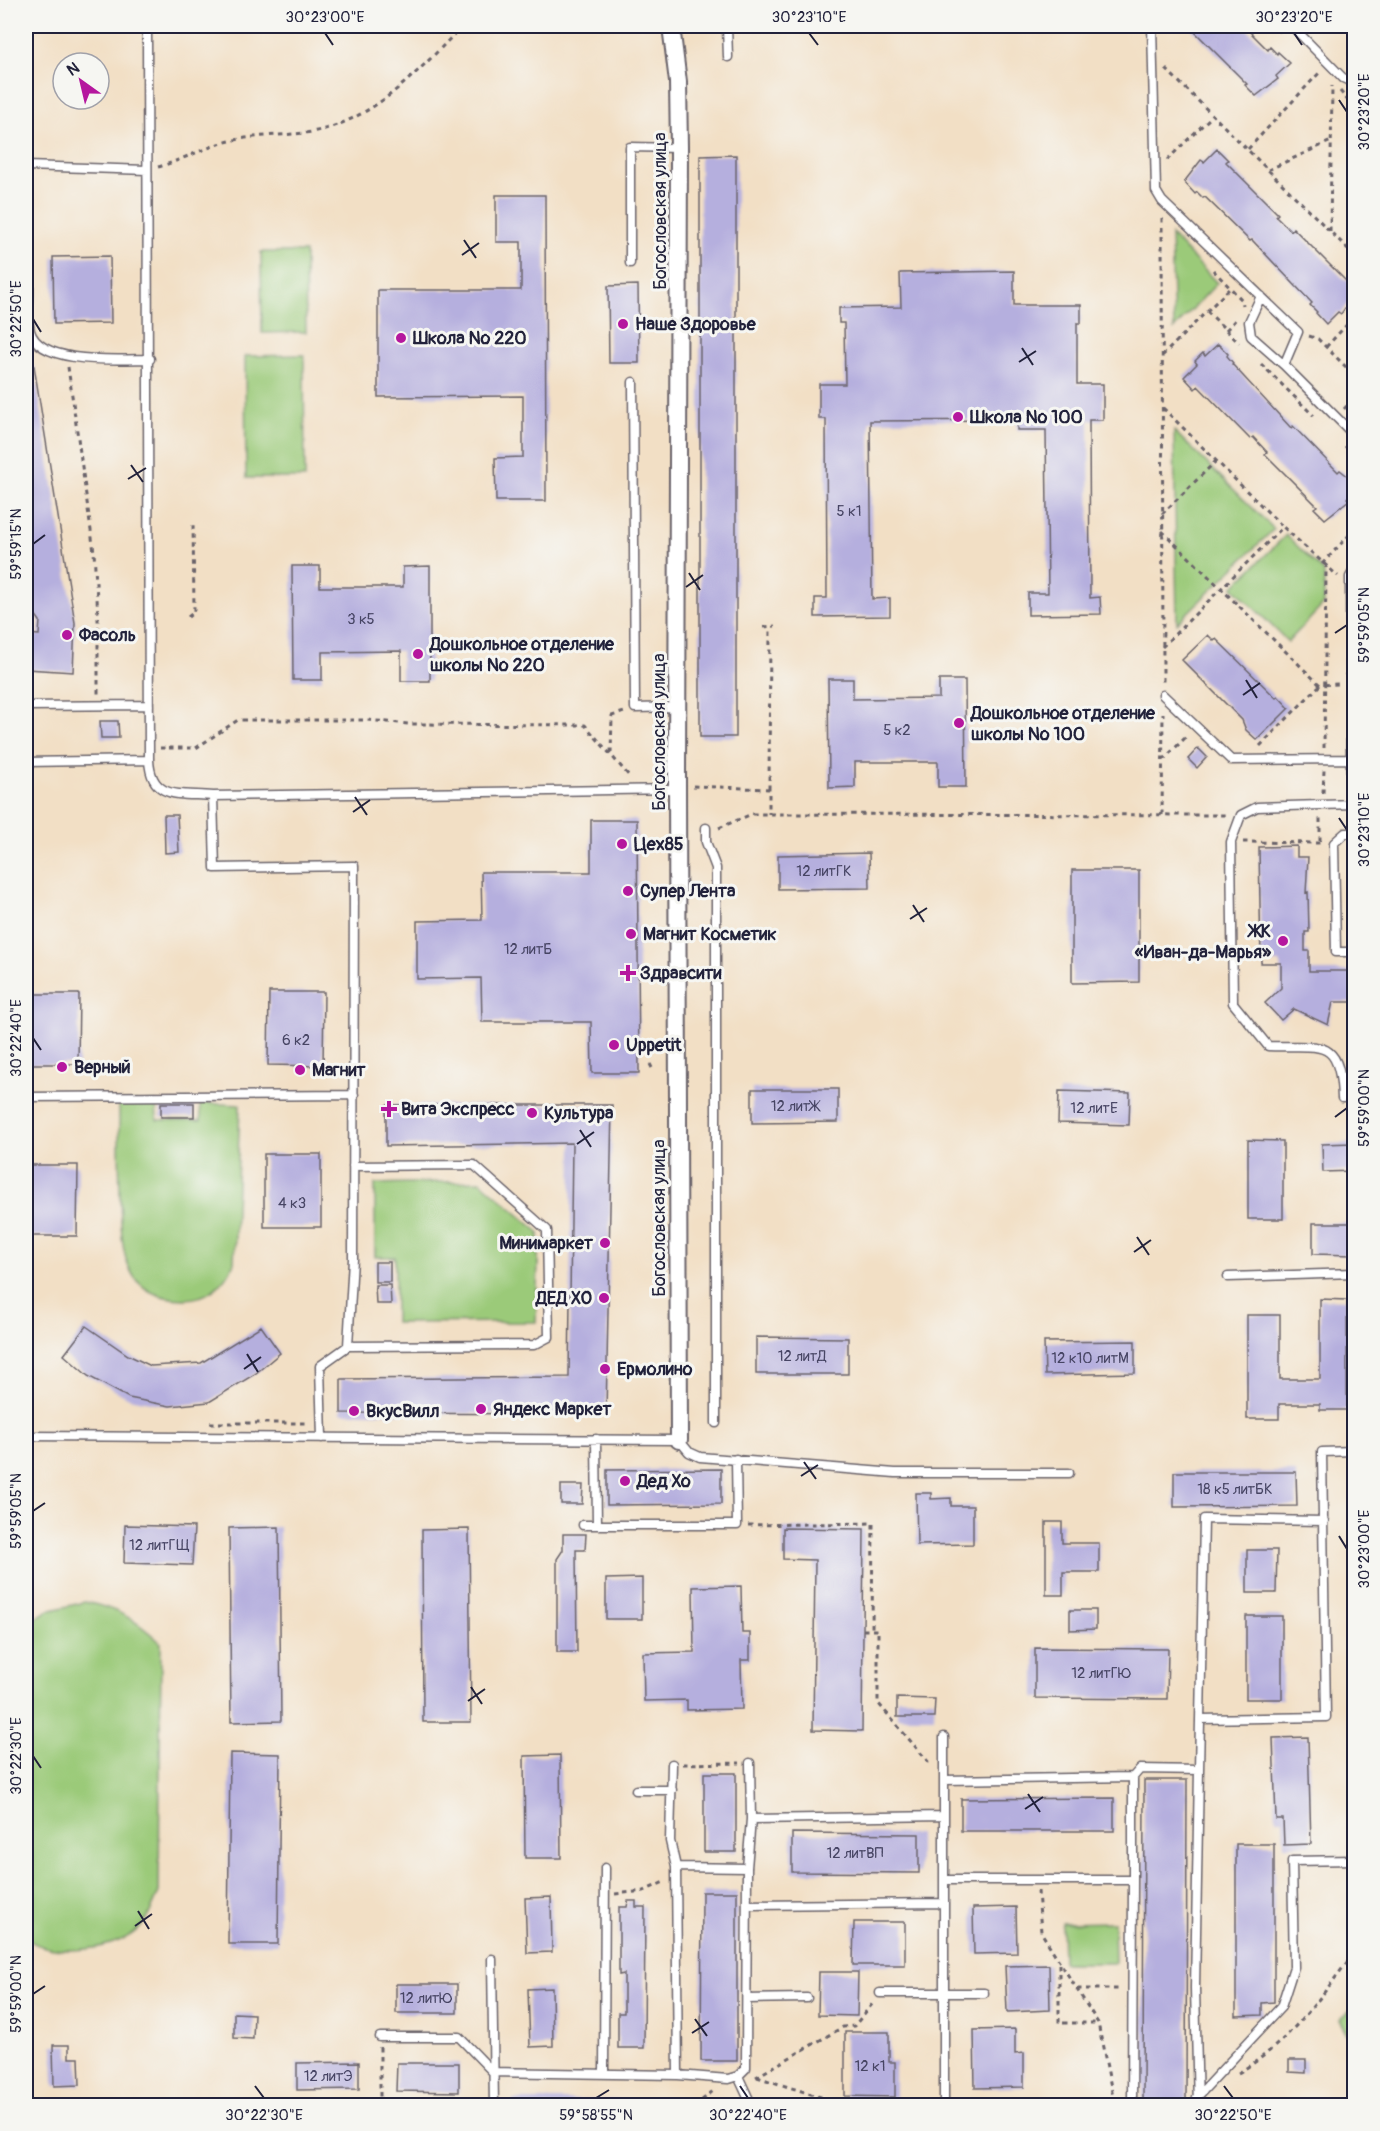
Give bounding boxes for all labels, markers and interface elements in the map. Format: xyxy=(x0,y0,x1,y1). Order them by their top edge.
text: 30°23'00"E xyxy=(286,8,365,27)
text: 30°23'10"E xyxy=(772,8,846,27)
text: 30°23'20"E xyxy=(1256,8,1333,27)
north arrow xyxy=(51,51,111,111)
text: N xyxy=(63,58,83,81)
text: 30°23'20"E xyxy=(1355,73,1374,150)
street label: Богословская улица xyxy=(649,132,672,290)
text: 30°22'50"E xyxy=(7,280,26,358)
place label: Наше Здоровье xyxy=(635,313,757,336)
marker: Наше Здоровье xyxy=(616,317,630,331)
place label: Школа № 220 xyxy=(412,327,527,350)
marker: Школа № 220 xyxy=(394,331,408,345)
place label: Школа № 100 xyxy=(969,406,1083,429)
marker: Школа № 100 xyxy=(951,410,965,424)
house number: 5 к1 xyxy=(837,502,862,521)
text: 59°59'15"N xyxy=(7,508,26,580)
text: 59°59'05"N xyxy=(1355,587,1374,663)
house number: 3 к5 xyxy=(347,610,375,629)
place label: Фасоль xyxy=(78,624,136,647)
marker: Фасоль xyxy=(60,628,74,642)
place label: Дошкольное отделение школы № 220 xyxy=(429,633,615,677)
marker: Дошкольное отделение школы № 220 xyxy=(411,647,425,661)
street label: Богословская улица xyxy=(648,653,671,811)
place label: Дошкольное отделение школы № 100 xyxy=(970,702,1156,746)
marker: Дошкольное отделение школы № 100 xyxy=(952,716,966,730)
house number: 5 к2 xyxy=(883,721,911,740)
text: 30°23'10"E xyxy=(1355,793,1374,867)
place label: Цех85 xyxy=(634,833,684,856)
marker: Цех85 xyxy=(615,837,629,851)
house number: 12 литГК xyxy=(796,862,852,881)
place label: Супер Лента xyxy=(640,880,736,903)
marker: Супер Лента xyxy=(621,884,635,898)
place label: ЖК «Иван-да-Марья» xyxy=(1135,920,1272,964)
place label: Магнит Косметик xyxy=(643,923,777,946)
marker: Магнит Косметик xyxy=(624,927,638,941)
marker: ЖК «Иван-да-Марья» xyxy=(1276,934,1290,948)
house number: 12 литБ xyxy=(504,940,552,959)
place label: Здравсити xyxy=(640,962,722,985)
marker: Здравсити xyxy=(621,966,635,980)
text: 30°22'40"E xyxy=(7,999,26,1077)
house number: 6 к2 xyxy=(282,1031,310,1050)
place label: Uppetit xyxy=(626,1034,682,1057)
marker: Uppetit xyxy=(607,1038,621,1052)
place label: Верный xyxy=(74,1056,131,1079)
place label: Магнит xyxy=(312,1059,366,1082)
marker: Верный xyxy=(55,1060,69,1074)
marker: Магнит xyxy=(293,1063,307,1077)
text: 59°59'00"N xyxy=(1355,1069,1374,1147)
house number: 12 литЖ xyxy=(771,1097,821,1116)
place label: Вита Экспресс xyxy=(401,1098,515,1121)
house number: 12 литЕ xyxy=(1070,1099,1118,1118)
marker: Вита Экспресс xyxy=(382,1102,396,1116)
place label: Культура xyxy=(544,1102,614,1125)
marker: Культура xyxy=(525,1106,539,1120)
street label: Богословская улица xyxy=(648,1139,671,1297)
house number: 4 к3 xyxy=(278,1194,306,1213)
place label: Минимаркет xyxy=(499,1232,594,1255)
marker: Минимаркет xyxy=(598,1236,612,1250)
place label: ДЕД ХО xyxy=(535,1287,593,1310)
marker: ДЕД ХО xyxy=(597,1291,611,1305)
house number: 12 литД xyxy=(778,1347,827,1366)
house number: 12 к10 литМ xyxy=(1051,1349,1129,1368)
place label: Ермолино xyxy=(617,1358,693,1381)
marker: Ермолино xyxy=(598,1362,612,1376)
place label: Яндекс Маркет xyxy=(493,1398,612,1421)
place label: ВкусВилл xyxy=(366,1400,439,1423)
marker: Яндекс Маркет xyxy=(474,1402,488,1416)
marker: ВкусВилл xyxy=(347,1404,361,1418)
place label: Дед Хо xyxy=(636,1470,691,1493)
text: 59°59'05"N xyxy=(7,1473,26,1549)
marker: Дед Хо xyxy=(618,1474,632,1488)
house number: 18 к5 литБК xyxy=(1197,1480,1273,1499)
text: 30°23'00"E xyxy=(1355,1509,1374,1588)
house number: 12 литГЩ xyxy=(129,1536,190,1555)
house number: 12 литГЮ xyxy=(1071,1664,1131,1683)
text: 30°22'30"E xyxy=(7,1717,26,1795)
house number: 12 литВП xyxy=(826,1844,884,1863)
text: 59°59'00"N xyxy=(7,1955,26,2033)
house number: 12 литЮ xyxy=(400,1989,452,2008)
house number: 12 к1 xyxy=(854,2057,886,2076)
house number: 12 литЭ xyxy=(304,2067,352,2086)
text: 30°22'30"E xyxy=(225,2106,303,2125)
text: 59°58'55"N xyxy=(559,2106,633,2125)
text: 30°22'40"E xyxy=(709,2106,787,2125)
text: 30°22'50"E xyxy=(1194,2106,1272,2125)

